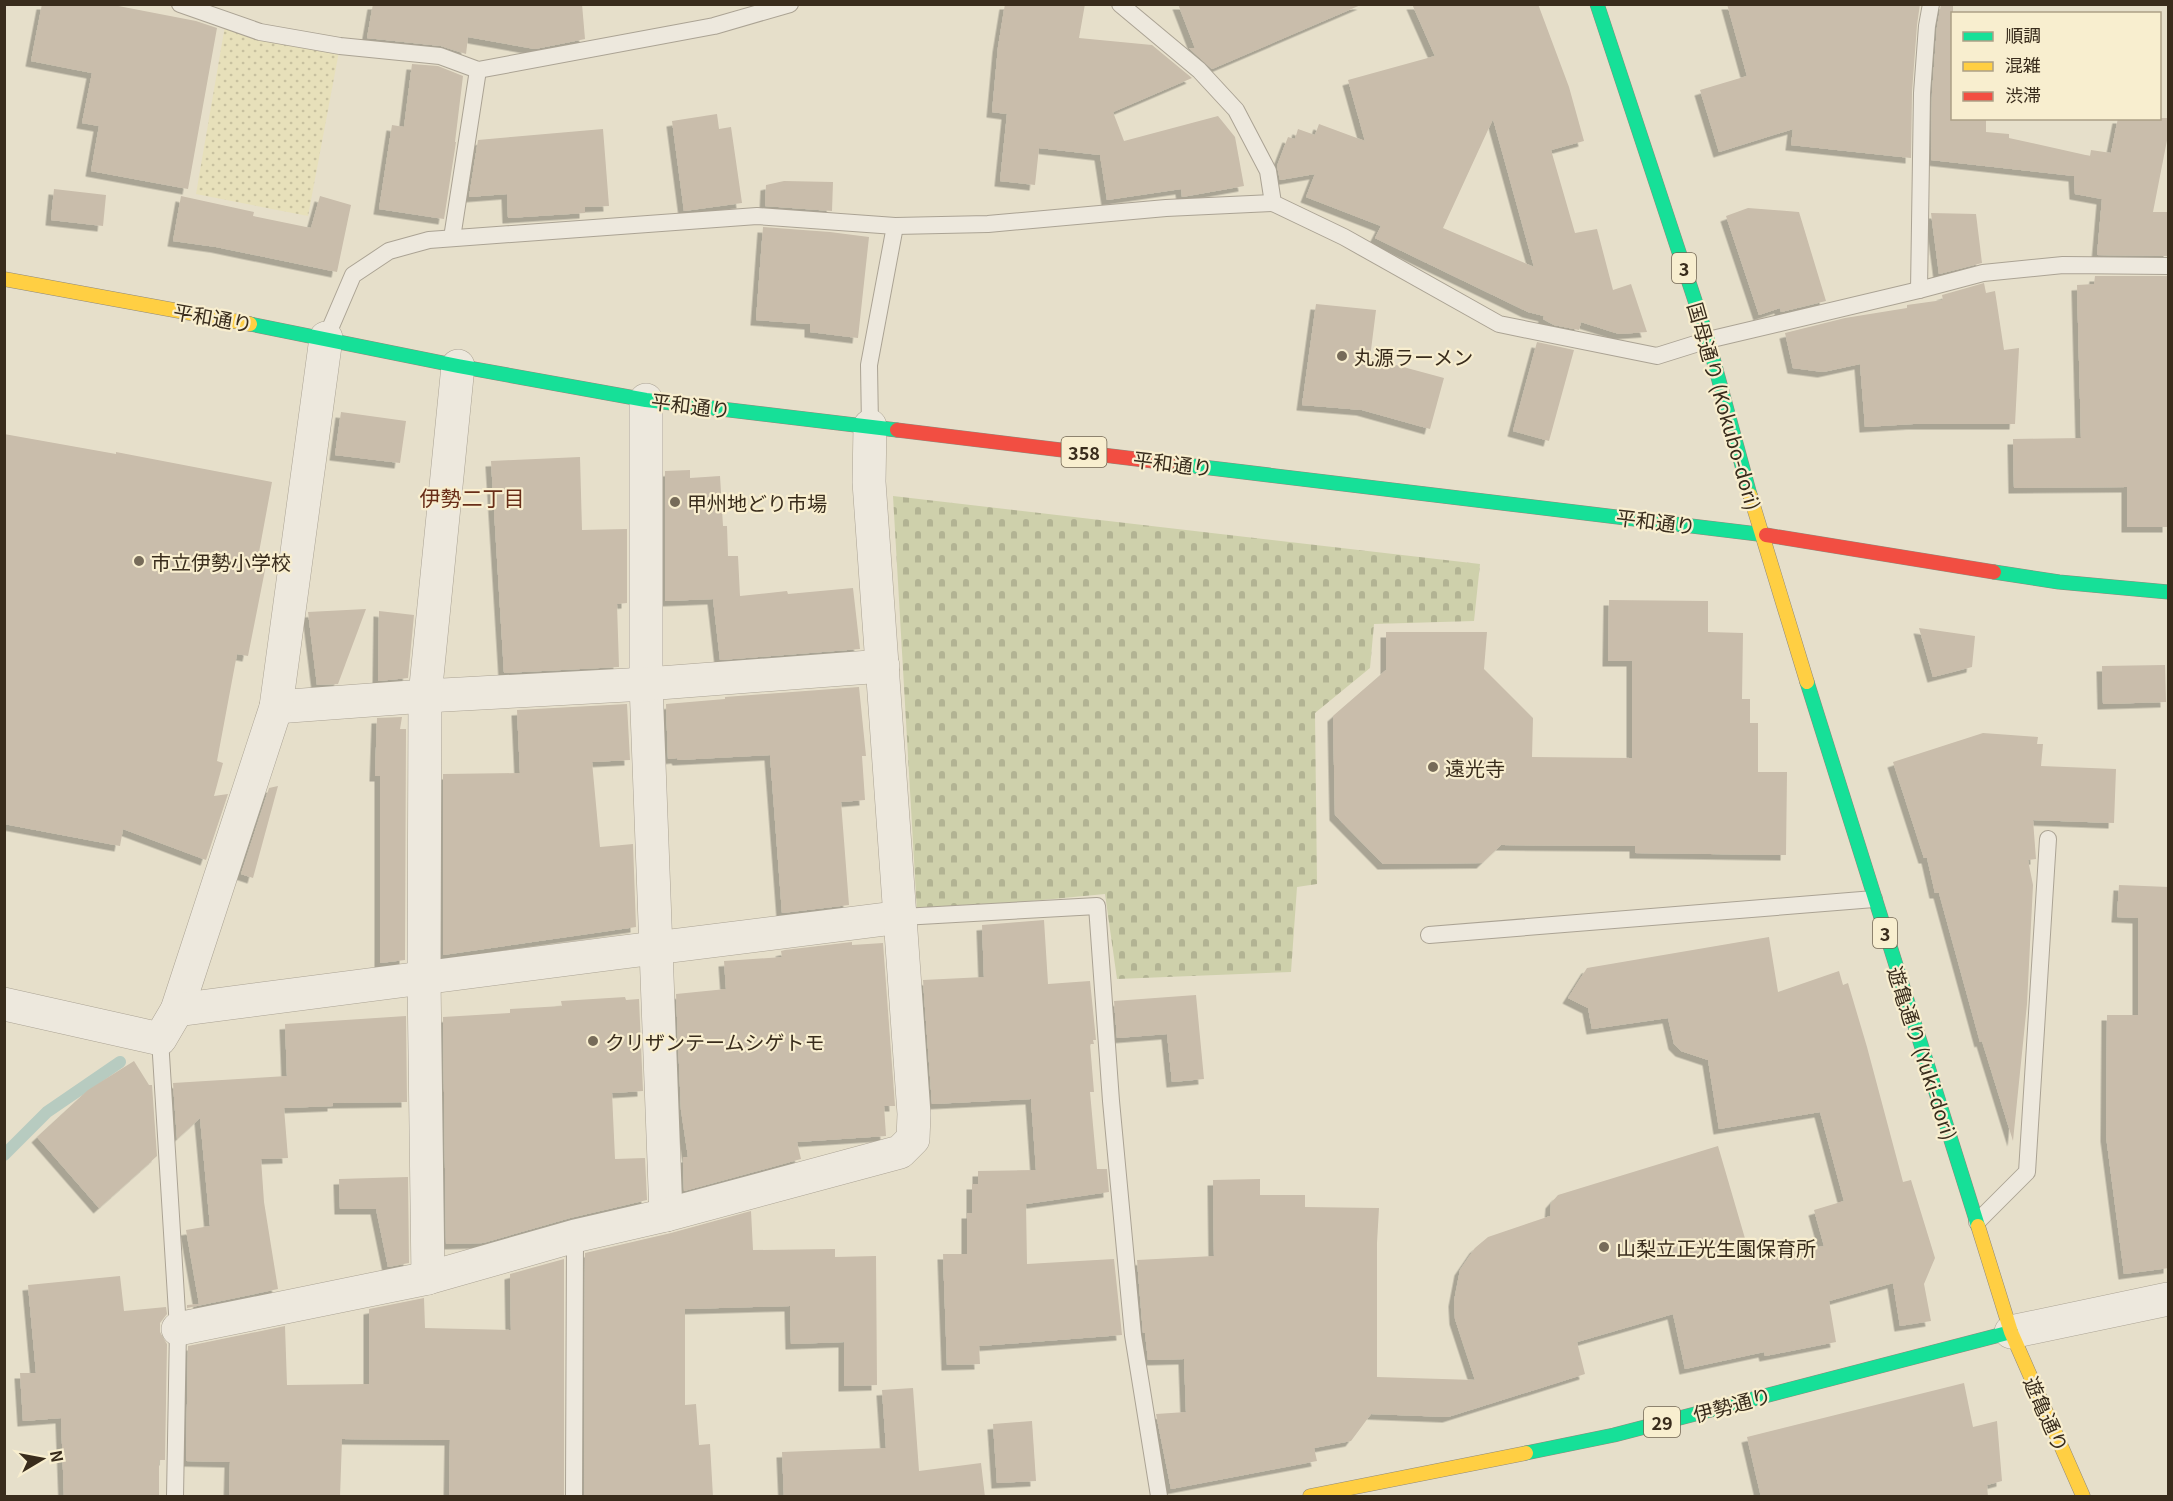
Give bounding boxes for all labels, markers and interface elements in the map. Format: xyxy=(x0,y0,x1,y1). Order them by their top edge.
legend xyxy=(1951,12,2161,120)
text: 順調 xyxy=(2005,21,2041,47)
text: 混雑 xyxy=(2005,51,2041,77)
text: 渋滞 xyxy=(2005,81,2041,107)
road number: 3 xyxy=(1672,253,1696,283)
street label: 平和通り xyxy=(171,296,255,338)
street label: 国母通り (Kokubo-dori) xyxy=(1681,299,1769,513)
place label: 丸源ラーメン xyxy=(1354,342,1473,371)
marker: 丸源ラーメン xyxy=(1335,349,1349,363)
street label: 平和通り xyxy=(650,386,732,424)
road number: 358 xyxy=(1062,437,1106,467)
street label: 平和通り xyxy=(1132,444,1214,482)
district label: 伊勢二丁目 xyxy=(420,482,525,512)
place label: 甲州地どり市場 xyxy=(687,488,827,517)
marker: 甲州地どり市場 xyxy=(668,495,682,509)
street label: 平和通り xyxy=(1615,502,1697,540)
place label: 市立伊勢小学校 xyxy=(151,547,291,576)
marker: 市立伊勢小学校 xyxy=(132,554,146,568)
place label: 遠光寺 xyxy=(1445,753,1505,782)
marker: 遠光寺 xyxy=(1426,760,1440,774)
road number: 3 xyxy=(1873,918,1897,948)
street label: 遊亀通り (Yuki-dori) xyxy=(1881,962,1965,1144)
place label: クリザンテームシゲトモ xyxy=(605,1027,824,1056)
marker: クリザンテームシゲトモ xyxy=(586,1034,600,1048)
place label: 山梨立正光生園保育所 xyxy=(1616,1233,1816,1262)
marker: 山梨立正光生園保育所 xyxy=(1597,1240,1611,1254)
street label: 遊亀通り xyxy=(2017,1372,2077,1456)
street label: 伊勢通り xyxy=(1690,1380,1774,1428)
road number: 29 xyxy=(1644,1407,1680,1437)
north arrow xyxy=(12,1429,72,1489)
text: N xyxy=(45,1448,71,1464)

